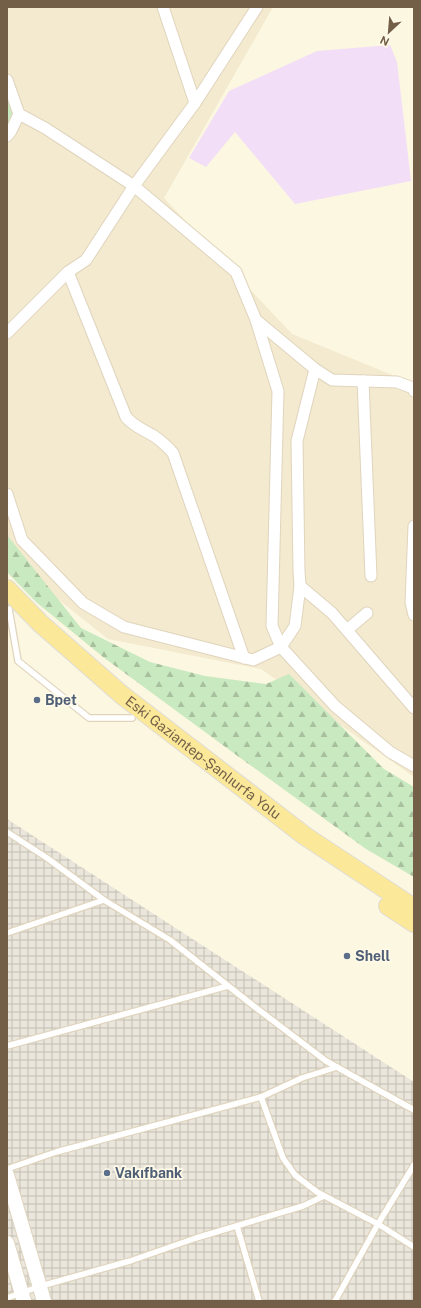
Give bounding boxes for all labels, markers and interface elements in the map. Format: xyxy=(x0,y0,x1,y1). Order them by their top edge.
north arrow xyxy=(369,12,409,52)
text: N xyxy=(378,34,391,48)
place label: Bpet xyxy=(45,692,77,708)
street label: Eski Gaziantep-Şanlıurfa Yolu xyxy=(122,693,284,822)
marker: Bpet xyxy=(32,695,42,705)
place label: Shell xyxy=(355,948,390,964)
marker: Shell xyxy=(342,951,352,961)
place label: Vakıfbank xyxy=(115,1165,182,1181)
marker: Vakıfbank xyxy=(102,1168,112,1178)

